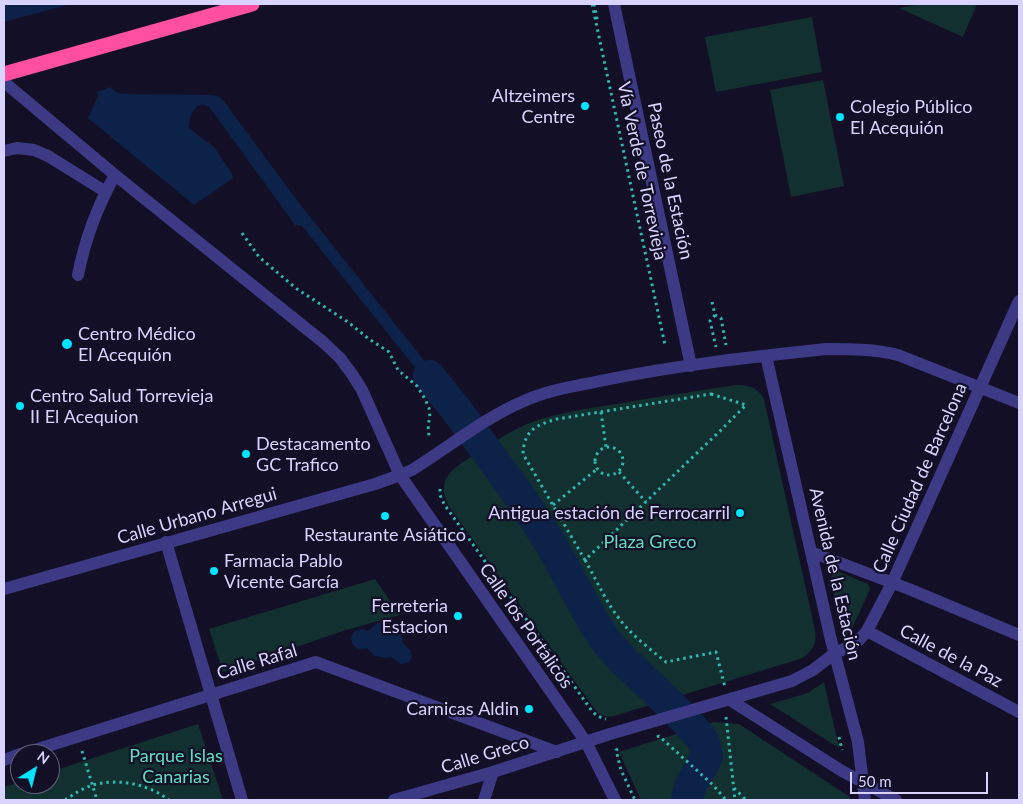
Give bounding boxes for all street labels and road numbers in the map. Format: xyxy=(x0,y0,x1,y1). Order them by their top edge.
street label: Vía Verde de Torrevieja xyxy=(613,80,671,262)
street label: Paseo de la Estación xyxy=(643,100,697,262)
street label: Calle Ciudad de Barcelona xyxy=(868,380,972,576)
street label: Calle Urbano Arregui xyxy=(115,483,279,549)
street label: Avenida de la Estación xyxy=(805,486,865,662)
street label: Calle los Portalicos xyxy=(475,559,577,693)
street label: Calle de la Paz xyxy=(896,620,1006,692)
street label: Calle Rafal xyxy=(214,640,300,684)
street label: Calle Greco xyxy=(438,731,532,779)

